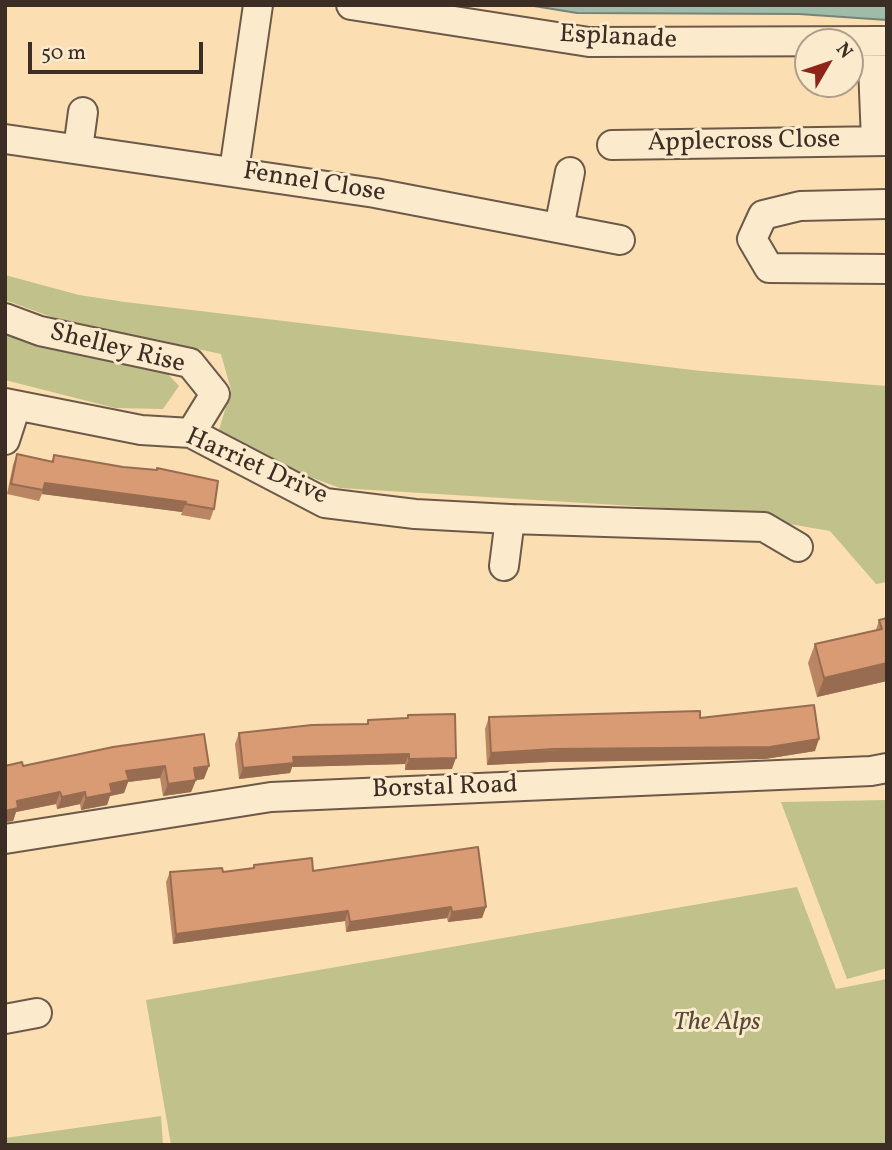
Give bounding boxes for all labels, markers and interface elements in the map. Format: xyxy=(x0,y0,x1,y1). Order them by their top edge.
street label: Esplanade xyxy=(558,20,678,58)
scale bar xyxy=(32,28,206,72)
north arrow xyxy=(794,28,864,98)
text: N xyxy=(829,37,858,65)
text: 50 m xyxy=(41,39,86,68)
street label: Applecross Close xyxy=(647,126,841,160)
street label: Fennel Close xyxy=(240,157,388,211)
street label: Shelley Rise xyxy=(46,318,188,382)
street label: Harriet Drive xyxy=(180,423,332,513)
street label: Borstal Road xyxy=(372,771,518,807)
park label: The Alps xyxy=(673,1008,761,1040)

